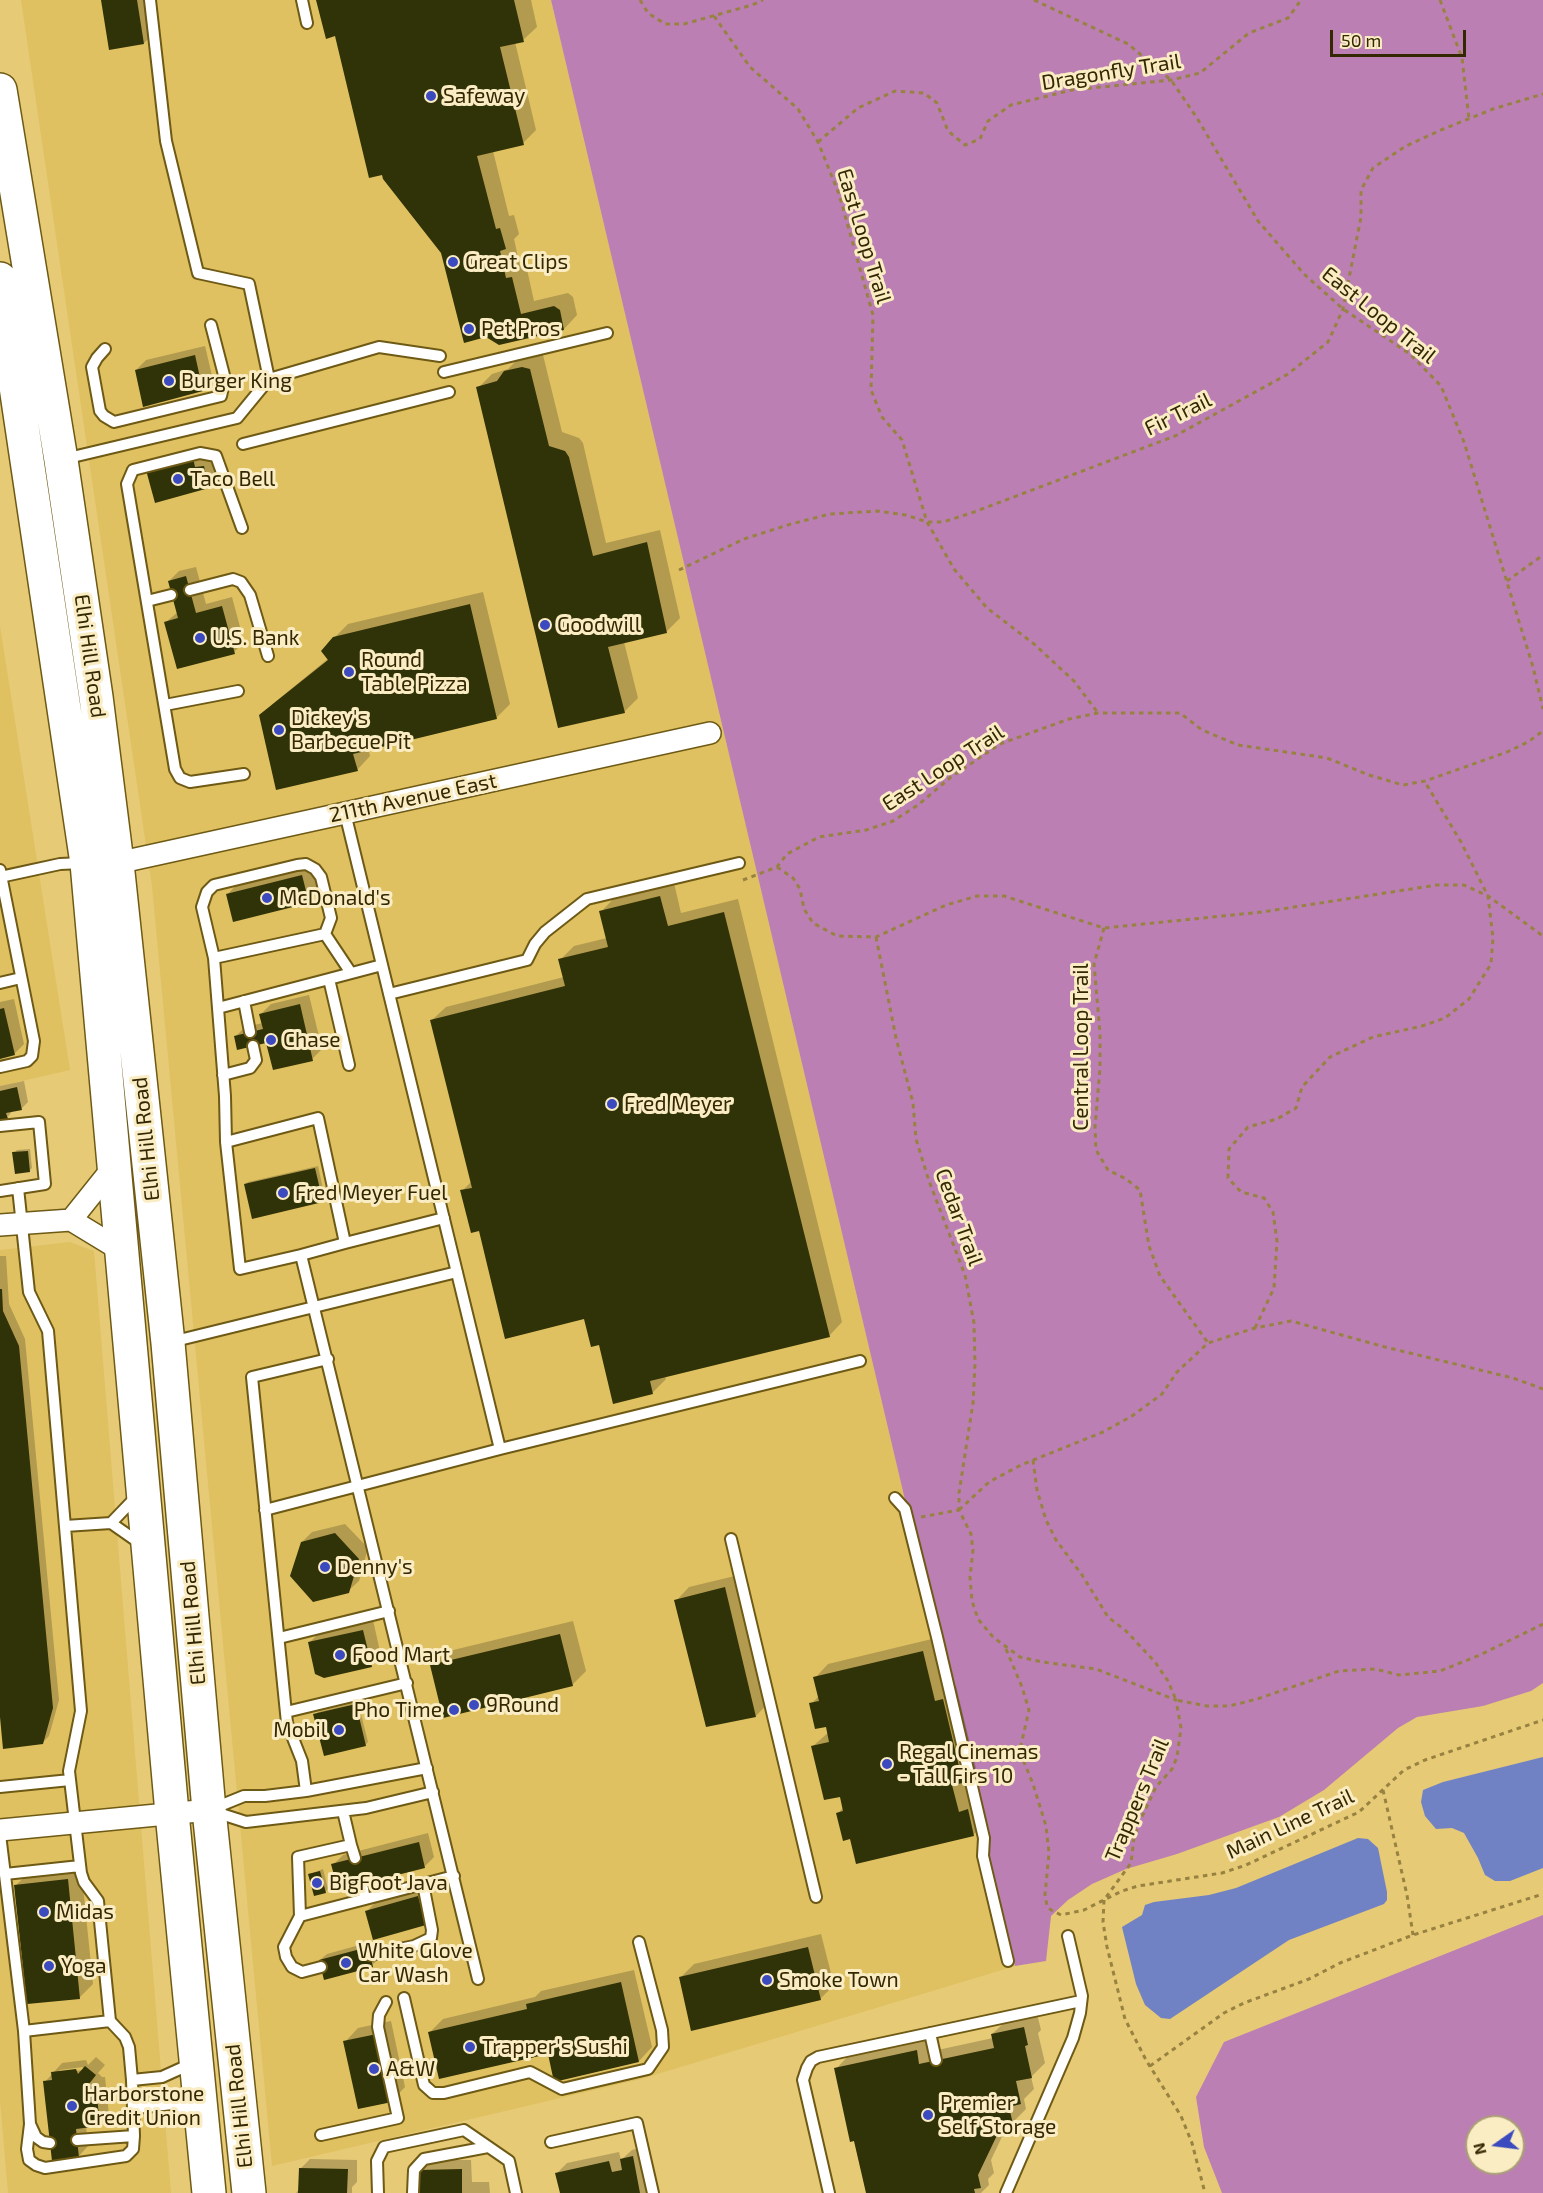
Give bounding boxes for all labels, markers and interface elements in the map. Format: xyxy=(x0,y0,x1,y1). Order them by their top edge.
scale bar xyxy=(1333,18,1470,56)
text: 50 m xyxy=(1341,29,1381,51)
street label: Dragonfly Trail xyxy=(1040,49,1182,95)
place label: Safeway xyxy=(443,83,525,109)
marker: Safeway xyxy=(424,89,438,103)
street label: East Loop Trail xyxy=(832,165,896,307)
place label: Great Clips xyxy=(465,249,568,275)
marker: Great Clips xyxy=(446,255,460,269)
street label: East Loop Trail xyxy=(1317,261,1441,369)
place label: Pet Pros xyxy=(481,316,560,342)
marker: Pet Pros xyxy=(462,322,476,336)
place label: Burger King xyxy=(181,368,292,394)
marker: Burger King xyxy=(162,374,176,388)
street label: Fir Trail xyxy=(1140,387,1216,441)
place label: Taco Bell xyxy=(190,466,275,492)
marker: Taco Bell xyxy=(171,472,185,486)
street label: Elhi Hill Road xyxy=(69,592,111,720)
place label: Goodwill xyxy=(557,612,641,638)
marker: Goodwill xyxy=(538,618,552,632)
place label: U.S. Bank xyxy=(212,625,299,651)
marker: U.S. Bank xyxy=(193,631,207,645)
place label: Round Table Pizza xyxy=(361,647,467,697)
marker: Round Table Pizza xyxy=(342,665,356,679)
place label: Dickey's Barbecue Pit xyxy=(291,705,411,755)
street label: East Loop Trail xyxy=(878,719,1008,817)
marker: Dickey's Barbecue Pit xyxy=(272,723,286,737)
street label: 211th Avenue East xyxy=(327,768,499,828)
place label: McDonald's xyxy=(279,885,391,911)
marker: McDonald's xyxy=(260,891,274,905)
street label: Central Loop Trail xyxy=(1068,963,1094,1131)
place label: Chase xyxy=(283,1027,341,1053)
marker: Chase xyxy=(264,1033,278,1047)
street label: Elhi Hill Road xyxy=(127,1076,165,1202)
place label: Fred Meyer xyxy=(624,1091,731,1117)
marker: Fred Meyer xyxy=(605,1097,619,1111)
street label: Cedar Trail xyxy=(930,1165,988,1269)
place label: Fred Meyer Fuel xyxy=(295,1180,448,1206)
marker: Fred Meyer Fuel xyxy=(276,1186,290,1200)
place label: Denny's xyxy=(337,1554,413,1580)
street label: Elhi Hill Road xyxy=(175,1560,211,1686)
marker: Denny's xyxy=(318,1560,332,1574)
place label: Food Mart xyxy=(352,1642,450,1668)
marker: Food Mart xyxy=(333,1648,347,1662)
place label: 9Round xyxy=(486,1692,559,1718)
place label: Pho Time xyxy=(354,1697,442,1723)
marker: 9Round xyxy=(467,1698,481,1712)
marker: Pho Time xyxy=(447,1703,461,1717)
place label: Mobil xyxy=(273,1717,327,1743)
marker: Mobil xyxy=(332,1723,346,1737)
street label: Trappers Trail xyxy=(1100,1735,1174,1865)
place label: Regal Cinemas - Tall Firs 10 xyxy=(899,1739,1038,1789)
marker: Regal Cinemas - Tall Firs 10 xyxy=(880,1757,894,1771)
street label: Main Line Trail xyxy=(1222,1783,1358,1865)
place label: BigFoot Java xyxy=(329,1870,448,1896)
marker: BigFoot Java xyxy=(310,1876,324,1890)
place label: Midas xyxy=(56,1899,114,1925)
marker: Midas xyxy=(37,1905,51,1919)
place label: White Glove Car Wash xyxy=(358,1938,473,1988)
place label: Yoga xyxy=(61,1953,107,1979)
marker: White Glove Car Wash xyxy=(339,1956,353,1970)
marker: Yoga xyxy=(42,1959,56,1973)
place label: Smoke Town xyxy=(779,1967,899,1993)
marker: Smoke Town xyxy=(760,1973,774,1987)
place label: Trapper's Sushi xyxy=(482,2034,628,2060)
marker: Trapper's Sushi xyxy=(463,2040,477,2054)
street label: Elhi Hill Road xyxy=(220,2043,258,2169)
place label: A&W xyxy=(386,2056,435,2082)
marker: A&W xyxy=(367,2062,381,2076)
place label: Harborstone Credit Union xyxy=(84,2081,204,2131)
place label: Premier Self Storage xyxy=(940,2090,1056,2140)
marker: Harborstone Credit Union xyxy=(65,2099,79,2113)
marker: Premier Self Storage xyxy=(921,2108,935,2122)
north arrow xyxy=(1465,2115,1525,2175)
text: N xyxy=(1468,2141,1490,2157)

